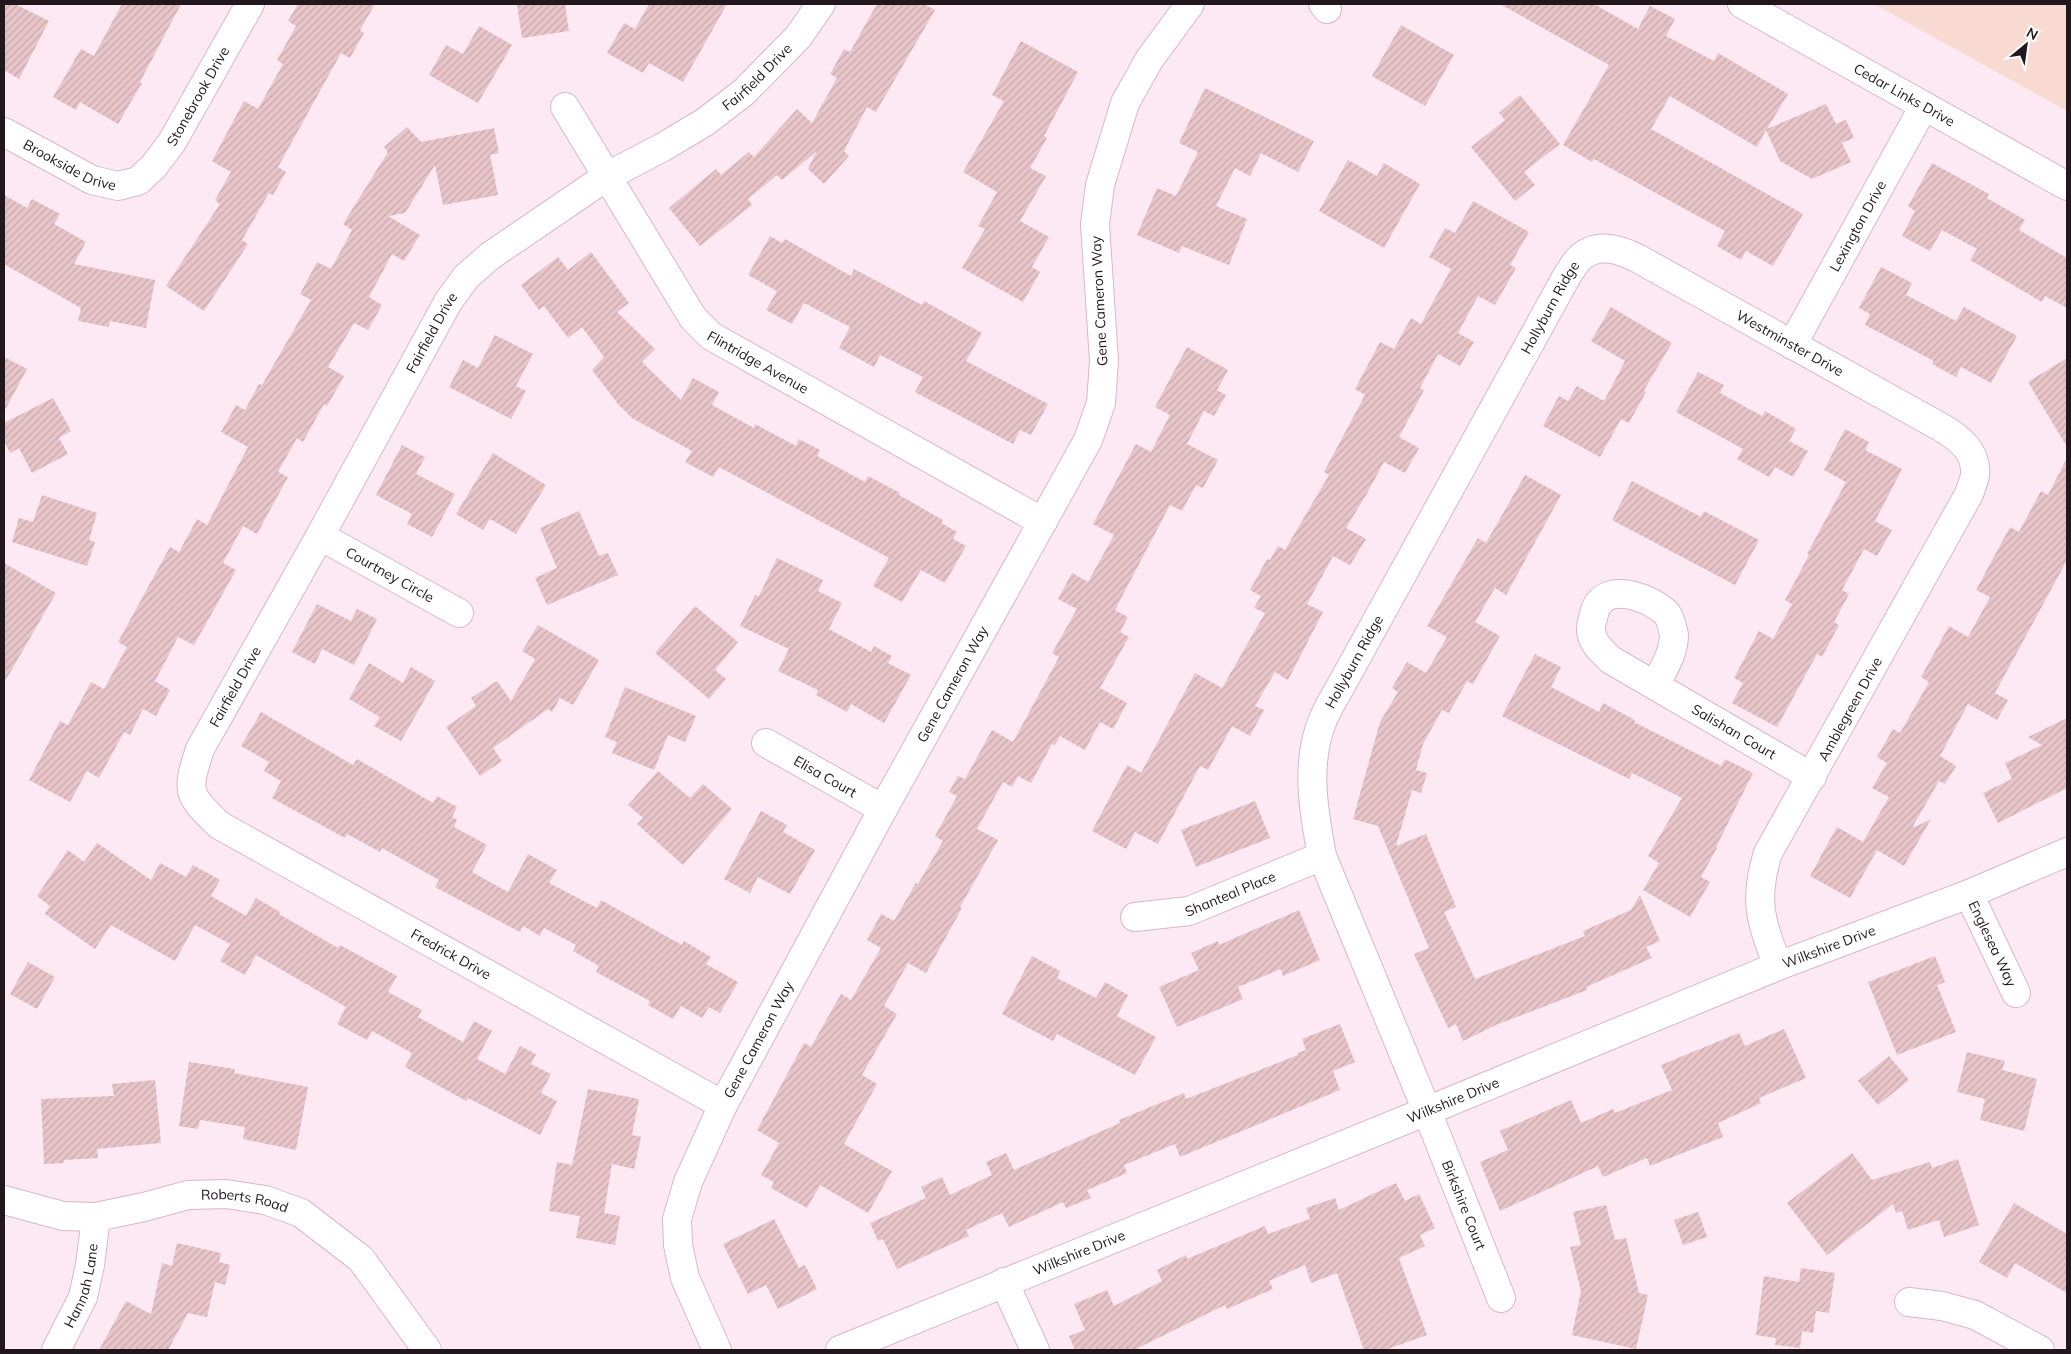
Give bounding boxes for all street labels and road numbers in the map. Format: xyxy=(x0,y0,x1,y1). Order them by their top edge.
street label: Fairfield Drive xyxy=(719,40,796,114)
street label: Stonebrook Drive xyxy=(163,43,233,149)
street label: Cedar Links Drive xyxy=(1851,59,1958,130)
street label: Brookside Drive xyxy=(20,135,118,194)
street label: Lexington Drive xyxy=(1825,177,1890,275)
street label: Gene Cameron Way xyxy=(1087,235,1111,367)
street label: Hollyburn Ridge xyxy=(1517,257,1583,357)
street label: Fairfield Drive xyxy=(402,289,461,376)
street label: Westminster Drive xyxy=(1733,306,1847,380)
street label: Flintridge Avenue xyxy=(704,327,812,398)
street label: Courtney Circle xyxy=(343,543,437,606)
street label: Hollyburn Ridge xyxy=(1321,612,1387,711)
street label: Gene Cameron Way xyxy=(913,622,992,746)
street label: Fairfield Drive xyxy=(205,643,265,730)
street label: Amblegreen Drive xyxy=(1814,654,1886,764)
street label: Salishan Court xyxy=(1688,700,1779,763)
street label: Elisa Court xyxy=(791,752,860,801)
street label: Shanteal Place xyxy=(1182,867,1278,921)
street label: Englesea Way xyxy=(1965,898,2021,990)
street label: Wilkshire Drive xyxy=(1780,921,1878,973)
street label: Fredrick Drive xyxy=(408,925,494,983)
street label: Gene Cameron Way xyxy=(719,977,798,1101)
street label: Wilkshire Drive xyxy=(1404,1073,1502,1127)
street label: Birkshire Court xyxy=(1438,1157,1490,1253)
street label: Roberts Road xyxy=(201,1185,291,1217)
street label: Wilkshire Drive xyxy=(1030,1226,1128,1280)
street label: Hannah Lane xyxy=(60,1242,102,1331)

